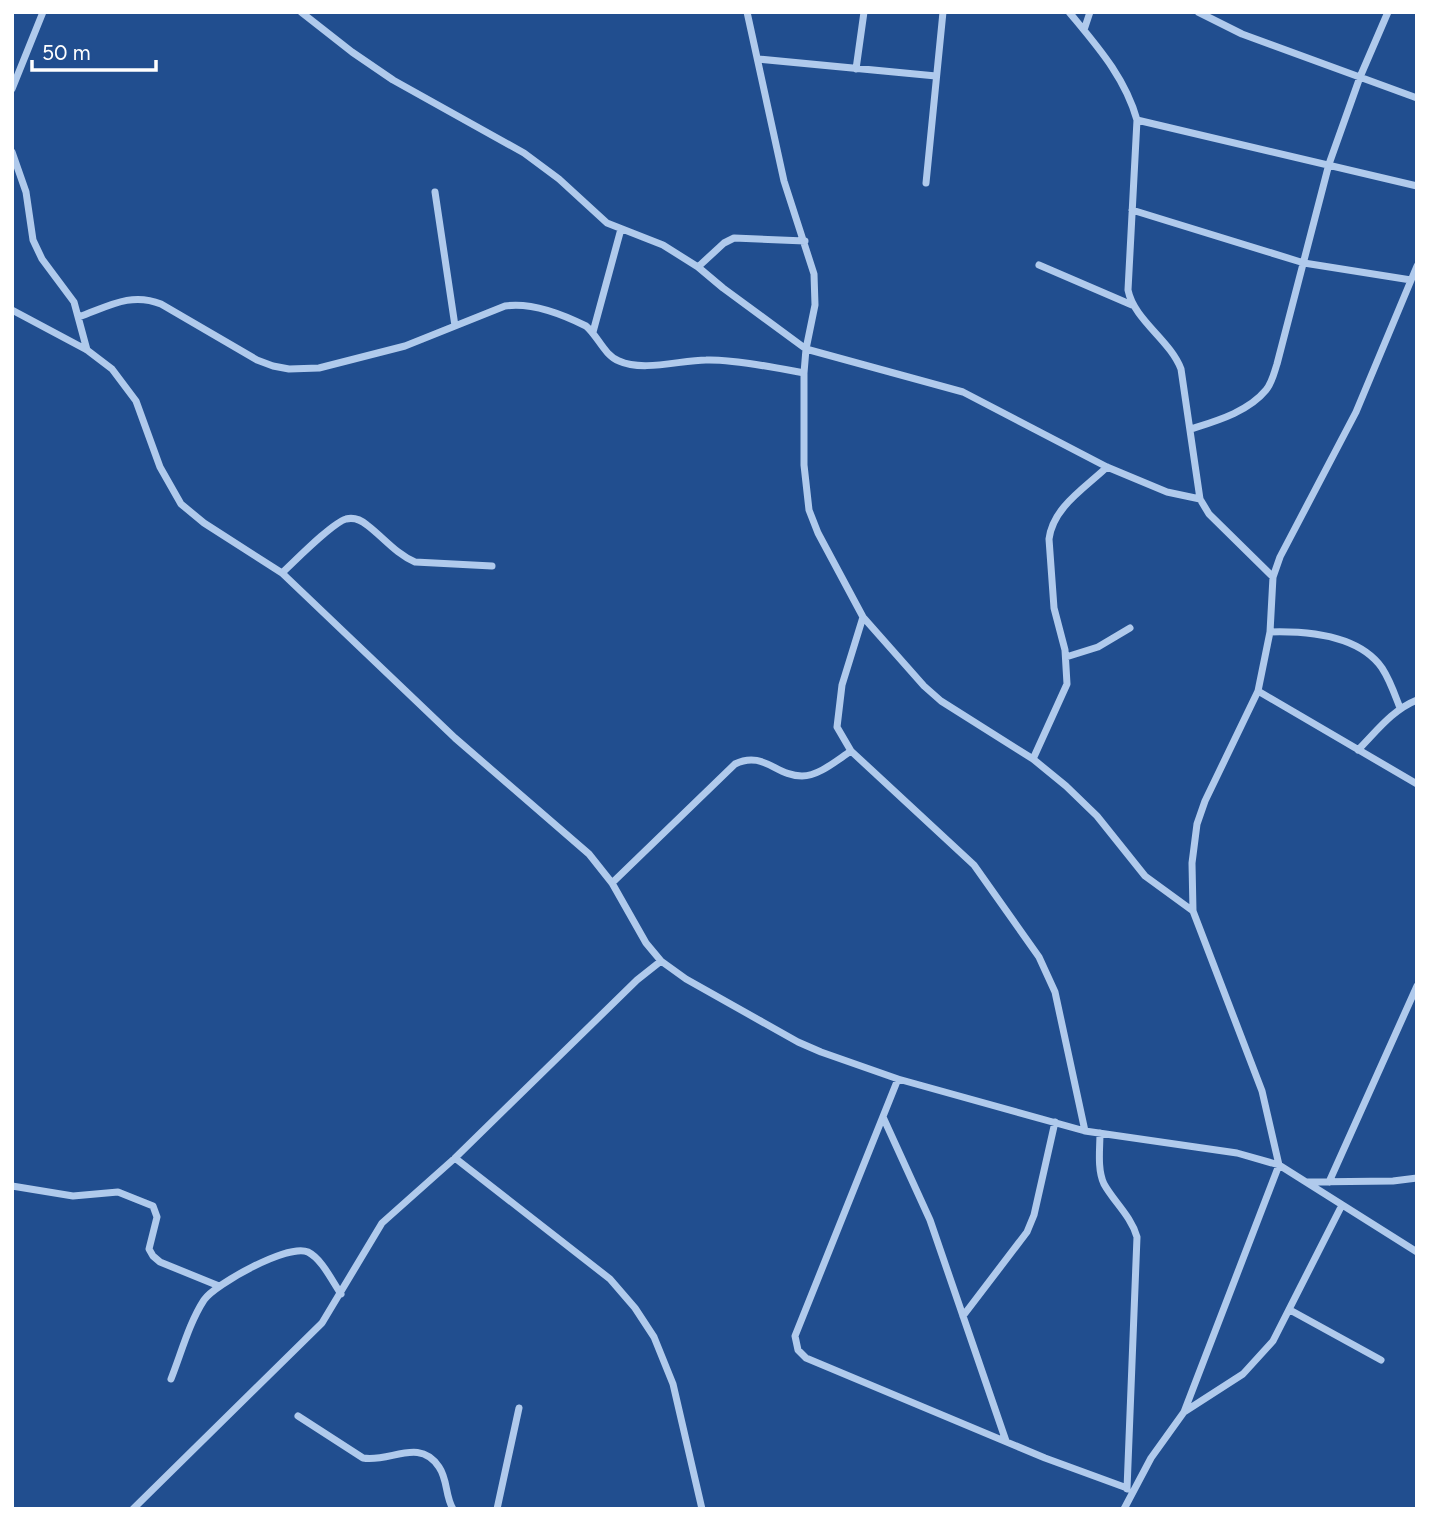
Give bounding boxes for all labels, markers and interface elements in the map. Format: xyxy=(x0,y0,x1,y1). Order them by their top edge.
scale bar xyxy=(32,28,156,72)
text: 50 m xyxy=(42,40,91,65)

